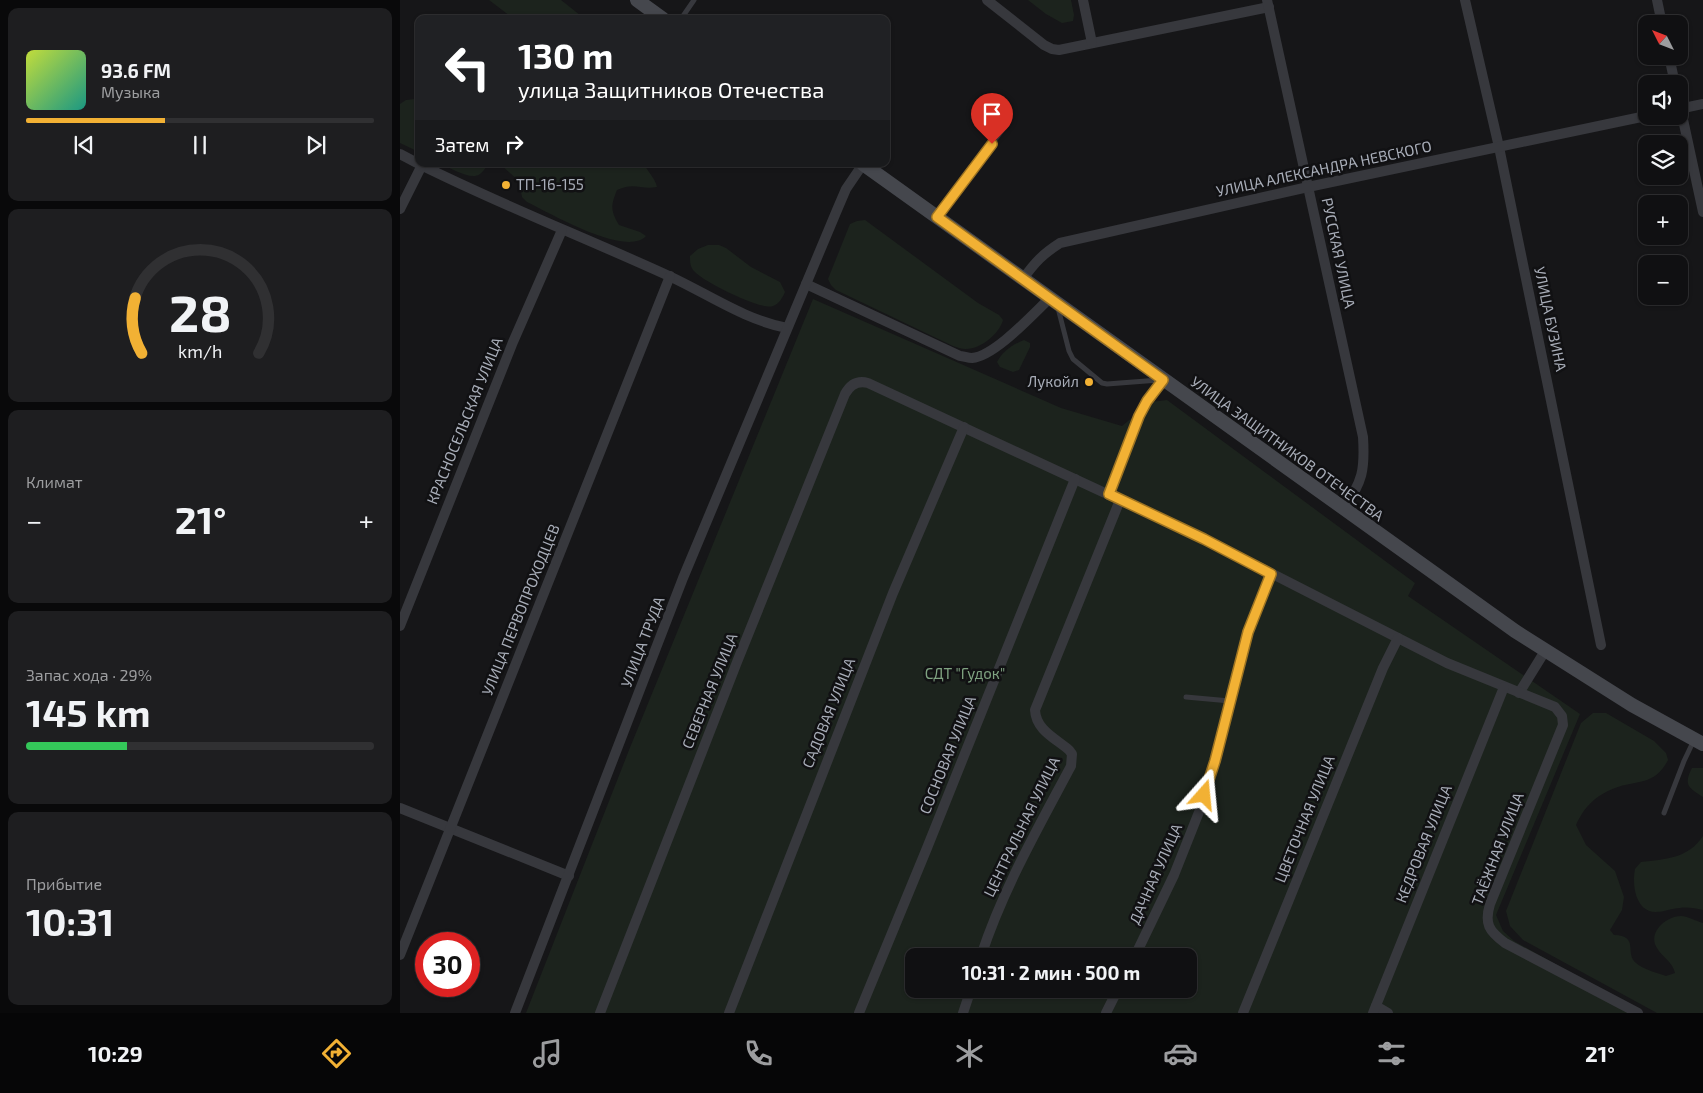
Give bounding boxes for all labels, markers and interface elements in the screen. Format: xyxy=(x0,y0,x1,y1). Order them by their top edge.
north arrow xyxy=(1638,15,1688,65)
map controls xyxy=(1638,15,1688,305)
text: 130 m xyxy=(518,34,613,76)
icon: left xyxy=(435,35,500,100)
text: 93.6 FM xyxy=(101,59,171,82)
button: sound xyxy=(1638,75,1688,125)
text: улица Защитников Отечества xyxy=(518,76,824,102)
text: Музыка xyxy=(101,82,160,101)
pin xyxy=(971,93,1013,144)
icon: arrive xyxy=(978,100,1006,128)
icon: right xyxy=(500,130,528,158)
icon: previous xyxy=(70,131,98,159)
icon: pause xyxy=(186,131,214,159)
icon: next xyxy=(302,131,330,159)
text: Затем xyxy=(435,133,490,156)
button: layers xyxy=(1638,135,1688,185)
street label: УЛИЦА АЛЕКСАНДРА НЕВСКОГО xyxy=(1214,136,1433,200)
place label: ТП-16-155 xyxy=(516,175,584,193)
marker: ТП-16-155 xyxy=(500,179,512,191)
button: + xyxy=(1638,195,1688,245)
street label: РУССКАЯ УЛИЦА xyxy=(1318,196,1360,310)
button: − xyxy=(1638,255,1688,305)
street label: УЛИЦА БУЗИНА xyxy=(1531,265,1571,373)
text: 28 xyxy=(169,280,231,342)
street label: КРАСНОСЕЛЬСКАЯ УЛИЦА xyxy=(422,334,506,507)
text: km/h xyxy=(178,340,222,362)
place label: Лукойл xyxy=(1027,372,1079,391)
street label: УЛИЦА ЗАЩИТНИКОВ ОТЕЧЕСТВА xyxy=(1188,372,1388,525)
marker: Лукойл xyxy=(1083,376,1095,388)
text: Климат xyxy=(26,472,83,491)
text: 21° xyxy=(175,496,226,542)
text: − xyxy=(26,503,42,537)
text: + xyxy=(359,503,374,537)
street label: УЛИЦА ПЕРВОПРОХОДЦЕВ xyxy=(477,521,563,698)
street label: УЛИЦА ТРУДА xyxy=(616,593,668,690)
street label: СЕВЕРНАЯ УЛИЦА xyxy=(678,630,741,751)
street label: САДОВАЯ УЛИЦА xyxy=(798,654,859,770)
park label: СДТ "Гудок" xyxy=(925,664,1005,683)
text: Запас хода · 29% xyxy=(26,665,152,684)
text: 145 km xyxy=(26,689,151,735)
street label: СОСНОВАЯ УЛИЦА xyxy=(915,692,979,816)
street label: ЦВЕТОЧНАЯ УЛИЦА xyxy=(1270,752,1338,885)
street label: ЦЕНТРАЛЬНАЯ УЛИЦА xyxy=(979,753,1063,900)
position arrow xyxy=(1177,768,1229,820)
street label: КЕДРОВАЯ УЛИЦА xyxy=(1391,781,1455,905)
street label: ТАЁЖНАЯ УЛИЦА xyxy=(1467,789,1527,908)
street label: ДАЧНАЯ УЛИЦА xyxy=(1125,820,1186,927)
text: Прибытие xyxy=(26,874,102,893)
text: 10:31 xyxy=(26,898,114,944)
speed limit sign: 30 xyxy=(415,932,480,997)
text: 10:31 · 2 мин · 500 m xyxy=(962,961,1140,984)
icon: directions xyxy=(319,1036,354,1071)
icon: music xyxy=(530,1036,565,1071)
icon: phone xyxy=(741,1036,776,1071)
icon: climate xyxy=(952,1036,987,1071)
icon: car xyxy=(1163,1036,1198,1071)
icon: filters xyxy=(1374,1036,1409,1071)
text: 10:29 xyxy=(88,1040,143,1066)
text: 21° xyxy=(1585,1040,1615,1066)

